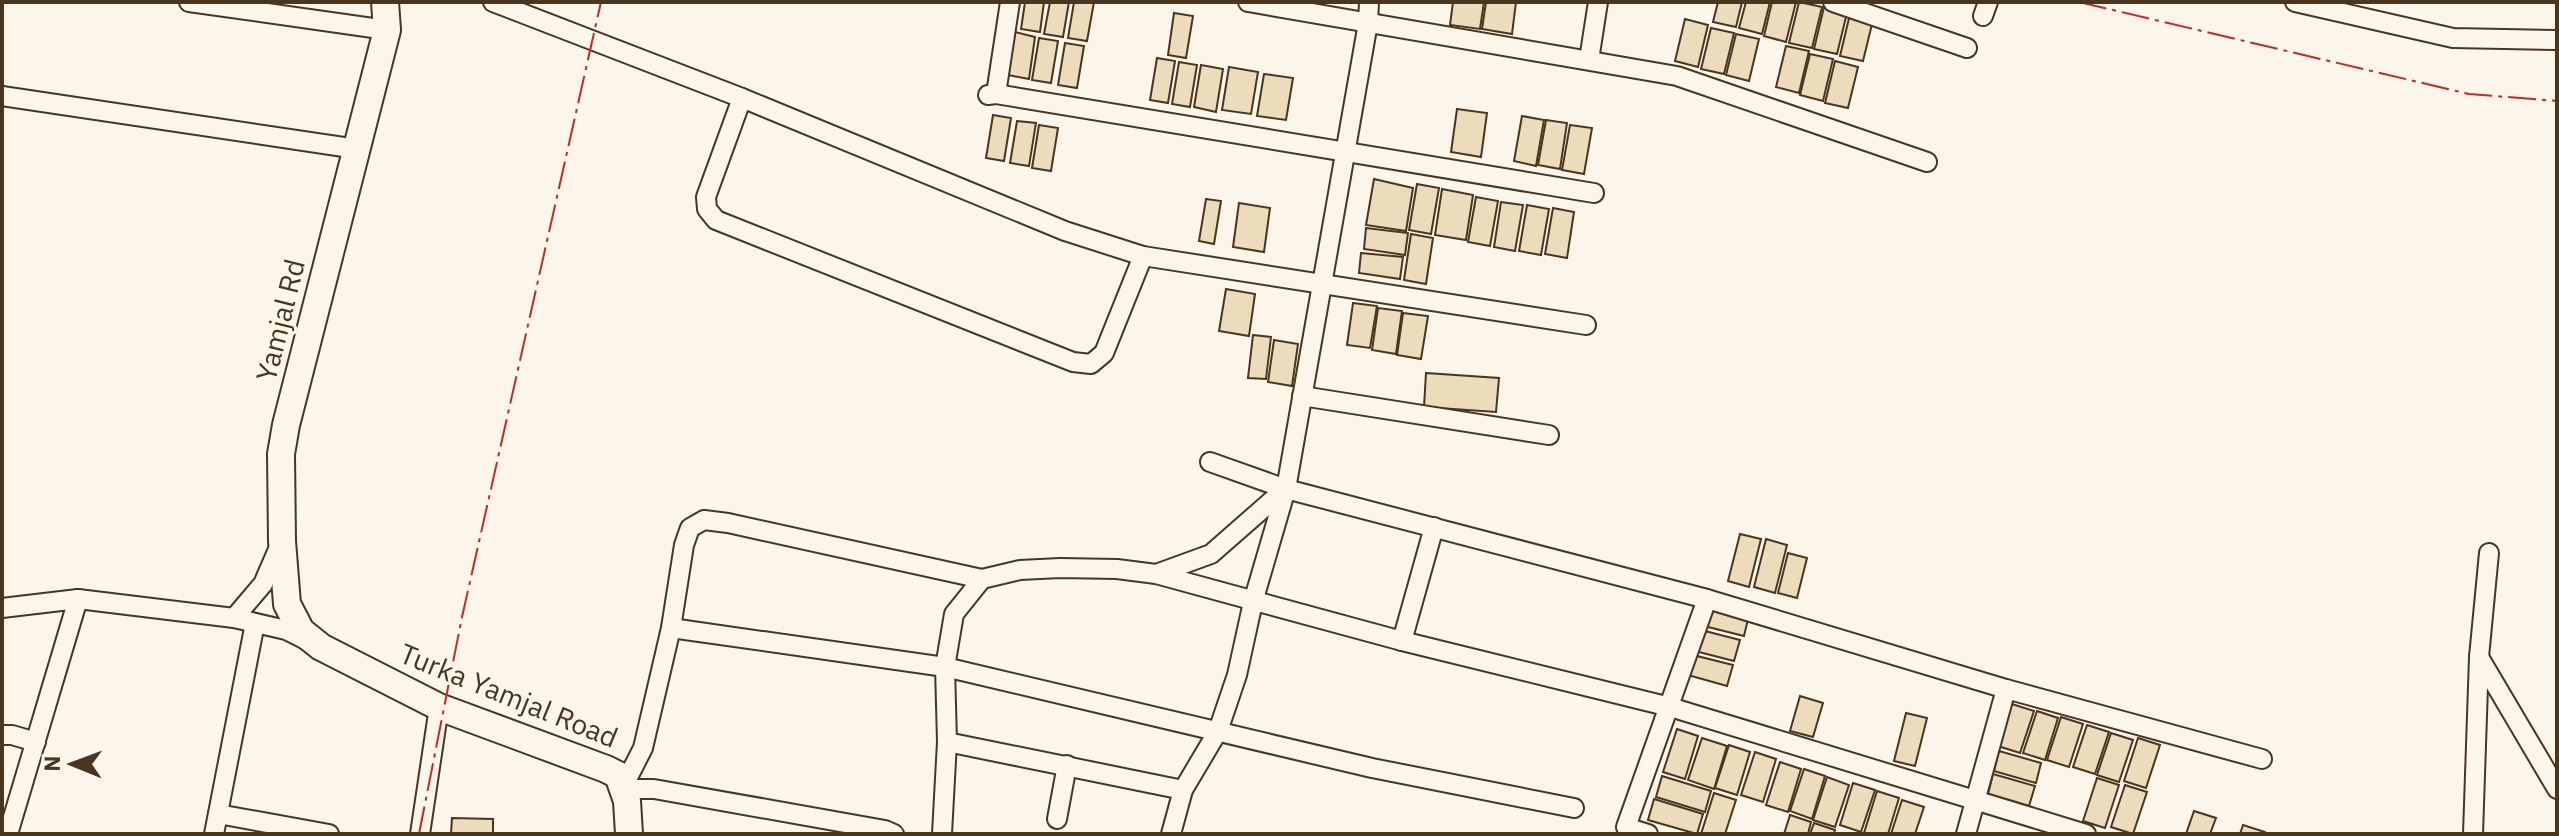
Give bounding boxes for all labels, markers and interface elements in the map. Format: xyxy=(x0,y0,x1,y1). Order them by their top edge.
street label: Yamjal Rd xyxy=(247,255,313,385)
street label: Turka Yamjal Road xyxy=(394,634,624,756)
north arrow xyxy=(32,724,112,804)
text: N xyxy=(37,755,66,772)

